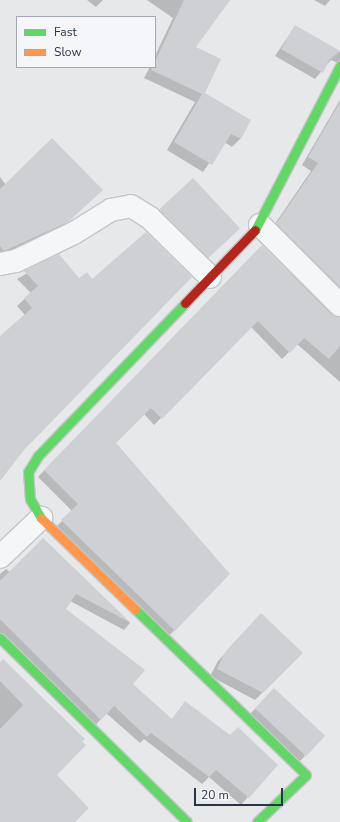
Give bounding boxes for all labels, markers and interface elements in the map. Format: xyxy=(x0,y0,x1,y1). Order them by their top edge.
legend xyxy=(16,16,156,68)
text: Fast xyxy=(54,24,77,40)
text: Slow xyxy=(54,44,82,60)
scale bar xyxy=(196,780,285,806)
text: 20 m xyxy=(201,787,229,803)

